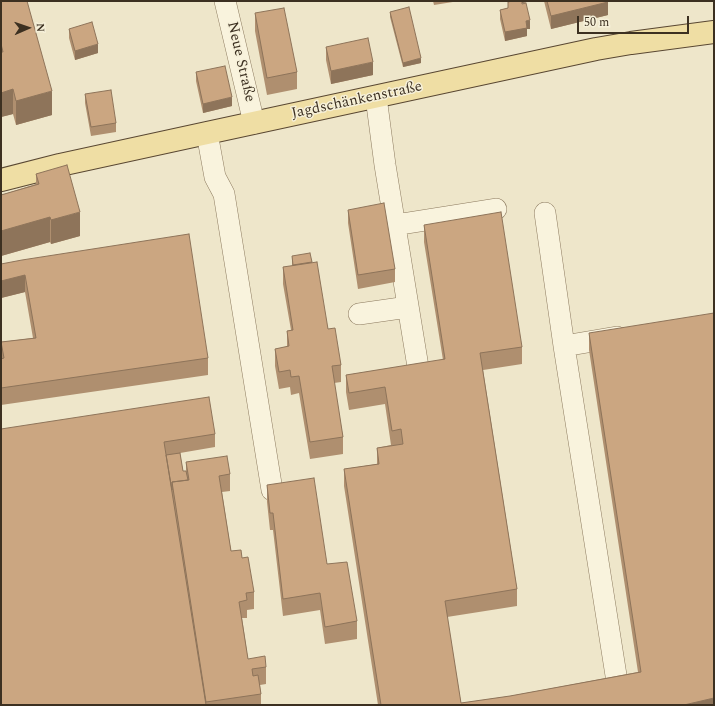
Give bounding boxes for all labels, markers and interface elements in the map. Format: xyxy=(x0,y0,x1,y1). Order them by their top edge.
north arrow xyxy=(8,8,48,48)
scale bar xyxy=(579,8,691,34)
text: 50 m xyxy=(584,13,609,32)
street label: Neue Straße xyxy=(222,20,258,104)
text: N xyxy=(32,23,49,32)
street label: Jagdschänkenstraße xyxy=(290,78,424,124)

